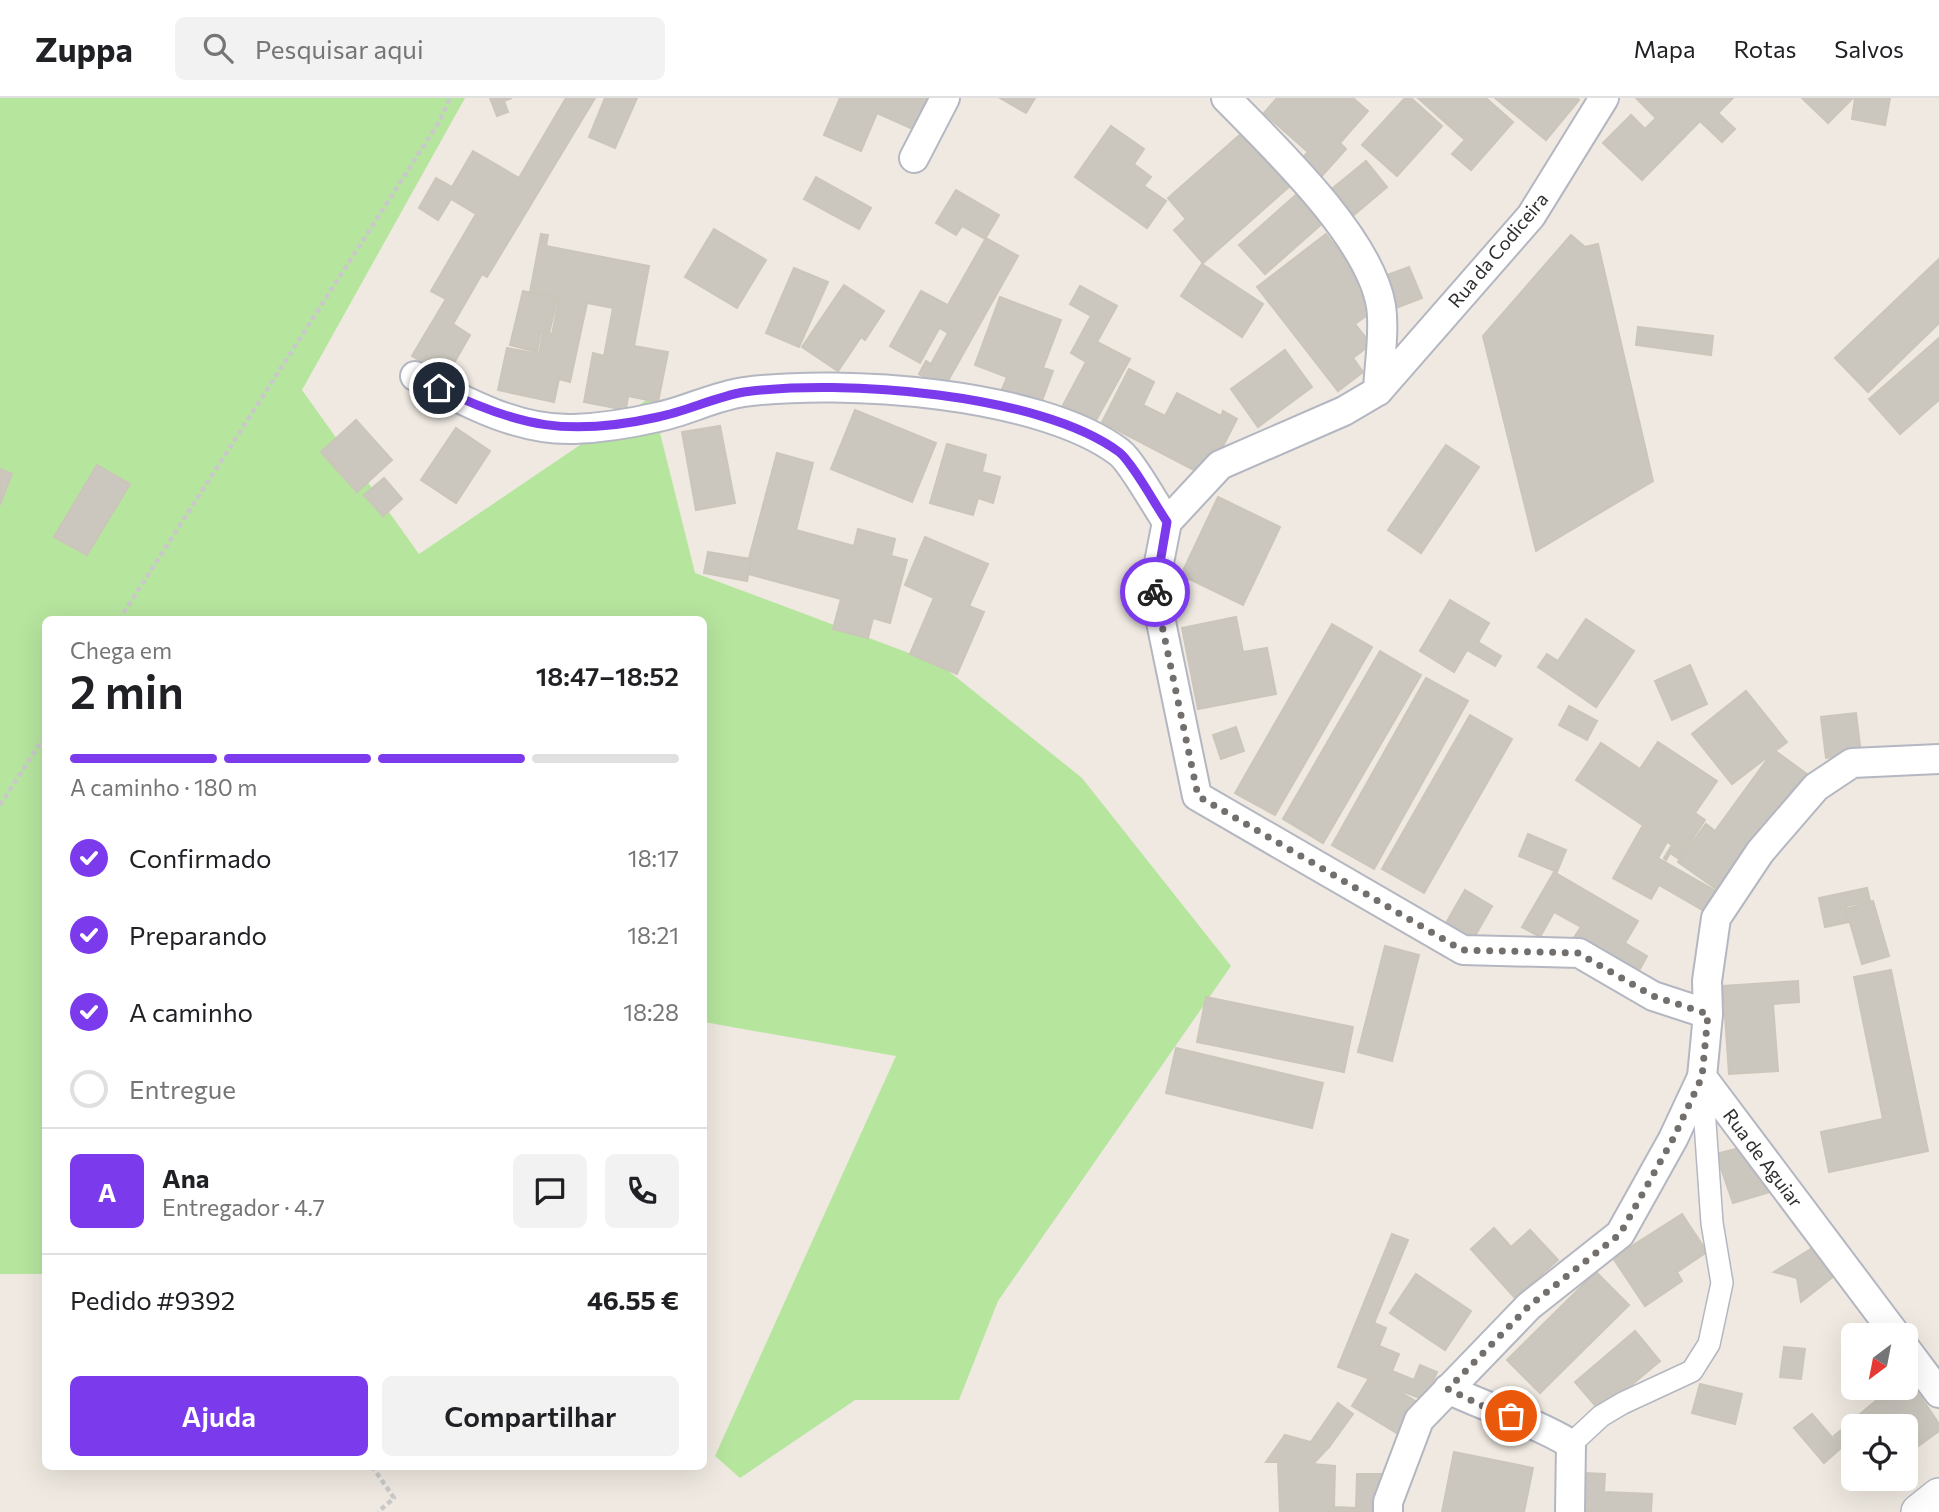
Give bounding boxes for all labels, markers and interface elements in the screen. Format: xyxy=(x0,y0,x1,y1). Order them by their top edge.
search box xyxy=(175,17,665,80)
text: Zuppa xyxy=(35,28,133,69)
icon: search xyxy=(199,29,237,67)
text: Pesquisar aqui xyxy=(255,33,424,64)
text: Mapa xyxy=(1634,34,1696,63)
text: Rotas xyxy=(1734,34,1796,63)
text: Salvos xyxy=(1834,34,1904,63)
street label: Rua da Codiceira xyxy=(1443,187,1552,312)
pin xyxy=(409,358,469,418)
icon: home xyxy=(420,369,458,407)
courier xyxy=(1120,557,1190,627)
icon: bike xyxy=(1136,573,1174,611)
text: Chega em xyxy=(70,636,172,664)
text: 18:47–18:52 xyxy=(536,660,679,691)
text: 2 min xyxy=(70,662,184,718)
text: A caminho · 180 m xyxy=(70,773,257,801)
icon: check xyxy=(70,839,108,877)
text: Confirmado xyxy=(129,842,271,873)
text: 18:17 xyxy=(628,844,679,872)
icon: check xyxy=(70,916,108,954)
text: Preparando xyxy=(129,919,267,950)
text: 18:21 xyxy=(627,921,679,949)
icon: check xyxy=(70,993,108,1031)
text: A caminho xyxy=(129,996,253,1027)
text: 18:28 xyxy=(623,998,679,1026)
text: Entregue xyxy=(129,1073,236,1104)
street label: Rua de Aguiar xyxy=(1719,1104,1808,1212)
button: chat xyxy=(513,1154,587,1228)
button: phone xyxy=(605,1154,679,1228)
text: Ana xyxy=(162,1162,209,1193)
text: A xyxy=(98,1176,116,1207)
text: Entregador · 4.7 xyxy=(162,1193,325,1221)
text: Pedido #9392 xyxy=(70,1284,235,1315)
text: 46.55 € xyxy=(587,1284,679,1315)
north arrow xyxy=(1841,1323,1918,1400)
map controls xyxy=(1841,1323,1918,1491)
button: Ajuda xyxy=(70,1376,368,1456)
button: Compartilhar xyxy=(382,1376,679,1456)
pin xyxy=(1481,1386,1541,1446)
icon: bag xyxy=(1492,1397,1530,1435)
button: locate xyxy=(1841,1414,1918,1491)

